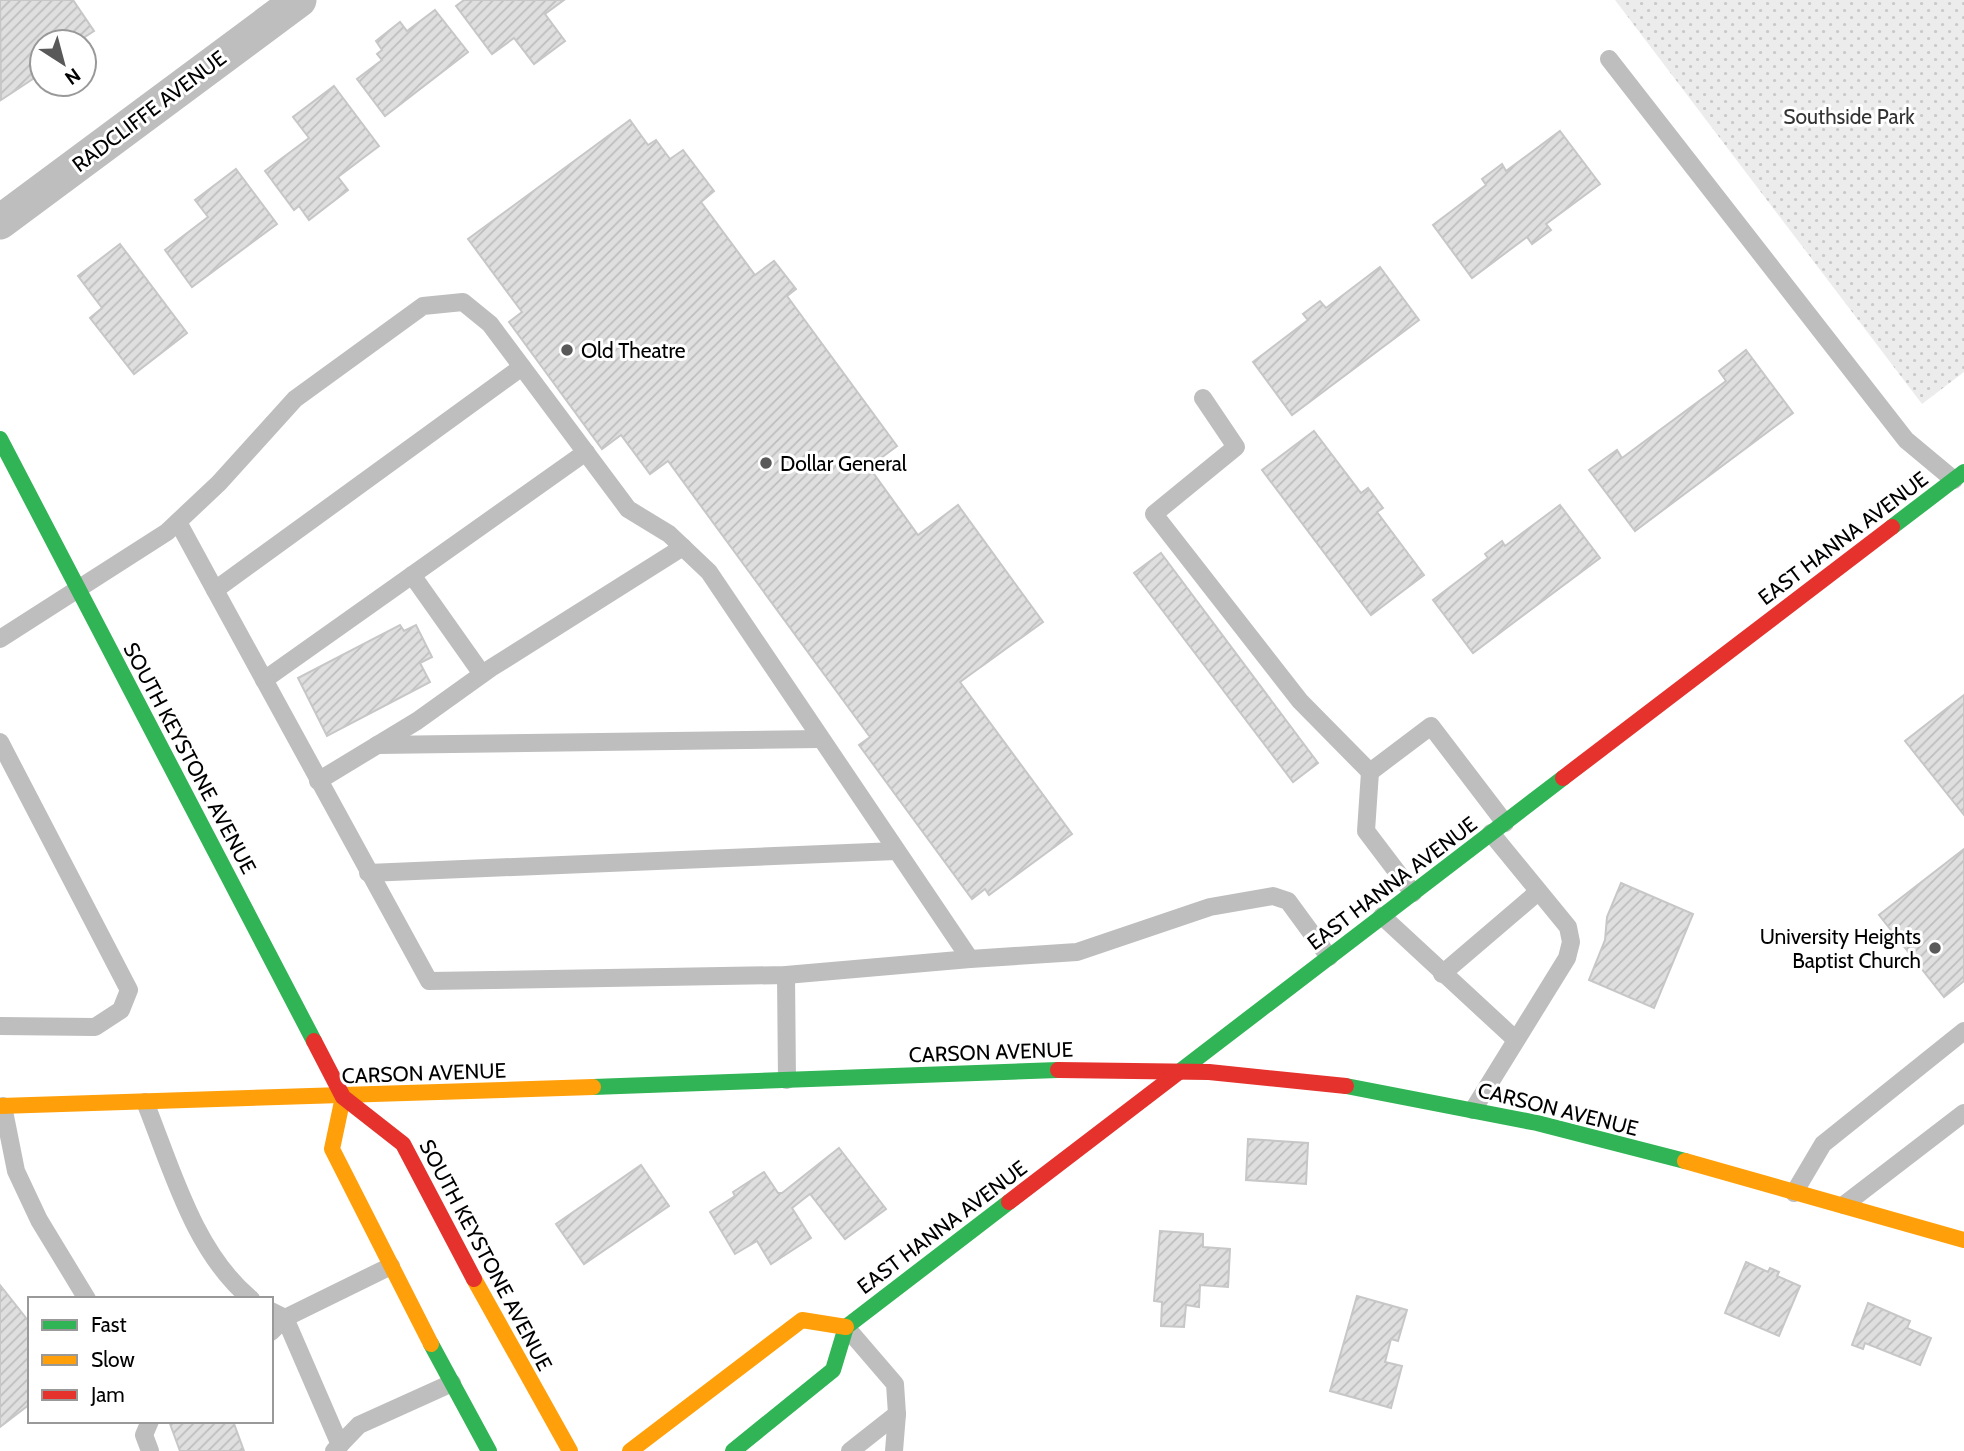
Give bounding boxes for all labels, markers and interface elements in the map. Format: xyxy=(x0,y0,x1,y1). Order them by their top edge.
north arrow xyxy=(28,28,98,98)
street label: RADCLIFFE AVENUE xyxy=(67,45,231,177)
park label: Southside Park xyxy=(1783,104,1915,129)
place label: Old Theatre xyxy=(581,338,686,363)
marker: Old Theatre xyxy=(559,342,575,358)
place label: Dollar General xyxy=(780,451,907,476)
marker: Dollar General xyxy=(758,455,774,471)
street label: EAST HANNA AVENUE xyxy=(1753,466,1933,610)
street label: SOUTH KEYSTONE AVENUE xyxy=(118,638,262,878)
street label: EAST HANNA AVENUE xyxy=(1302,811,1482,955)
place label: University Heights Baptist Church xyxy=(1760,924,1921,973)
marker: University Heights Baptist Church xyxy=(1927,940,1943,956)
street label: CARSON AVENUE xyxy=(908,1037,1074,1067)
street label: CARSON AVENUE xyxy=(341,1058,507,1088)
street label: CARSON AVENUE xyxy=(1475,1077,1641,1141)
street label: SOUTH KEYSTONE AVENUE xyxy=(414,1135,558,1375)
street label: EAST HANNA AVENUE xyxy=(852,1155,1032,1299)
legend xyxy=(28,1297,273,1423)
text: Fast xyxy=(91,1312,127,1337)
text: Slow xyxy=(91,1347,135,1372)
text: Jam xyxy=(90,1382,125,1407)

